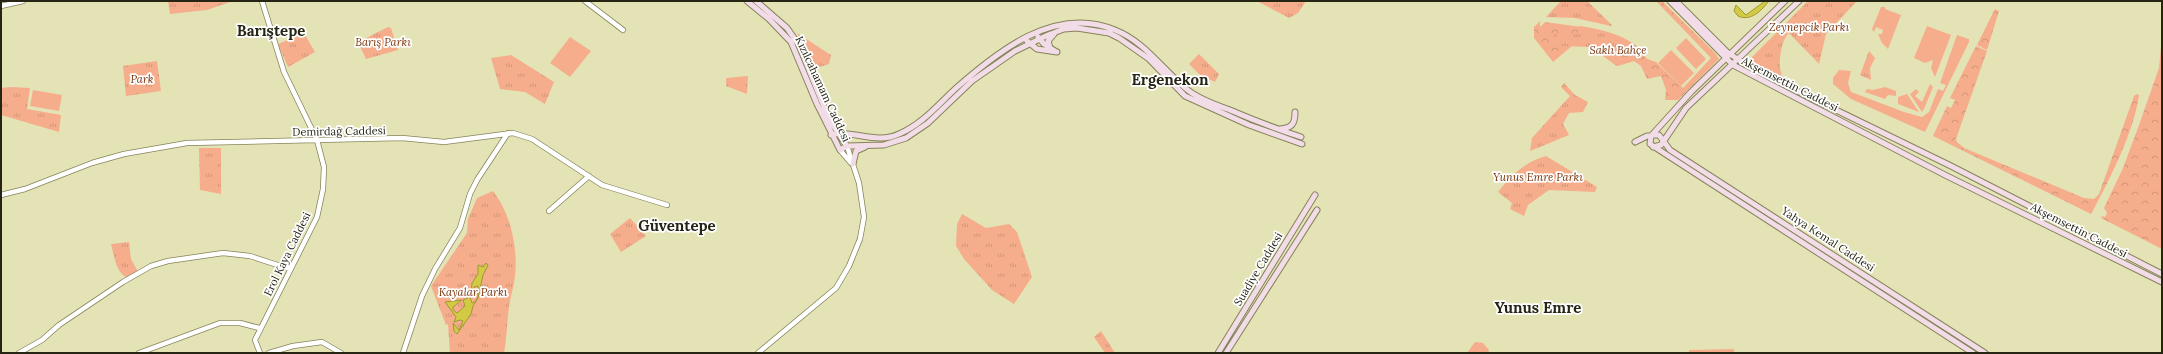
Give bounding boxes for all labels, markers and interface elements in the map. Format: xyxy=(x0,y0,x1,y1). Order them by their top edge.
park label: Zeynepcik Parkı xyxy=(1769,20,1849,34)
district label: Barıştepe xyxy=(237,21,305,40)
street label: Kızılcahamam Caddesi xyxy=(792,34,854,144)
park label: Barış Parkı xyxy=(355,35,411,49)
park label: Saklı Bahçe xyxy=(1589,43,1647,57)
street label: Akşemsettin Caddesi xyxy=(1738,53,1841,114)
district label: Ergenekon xyxy=(1132,70,1209,89)
park label: Park xyxy=(130,72,154,86)
street label: Demirdağ Caddesi xyxy=(292,123,386,139)
park label: Yunus Emre Parkı xyxy=(1493,170,1583,184)
street label: Akşemsettin Caddesi xyxy=(2027,199,2130,260)
street label: Yahya Kemal Caddesi xyxy=(1778,203,1877,274)
street label: Erol Kaya Caddesi xyxy=(261,210,313,298)
district label: Güventepe xyxy=(638,216,716,235)
street label: Suadiye Caddesi xyxy=(1231,230,1285,308)
park label: Kayalar Parkı xyxy=(439,285,508,299)
district label: Yunus Emre xyxy=(1495,298,1581,317)

